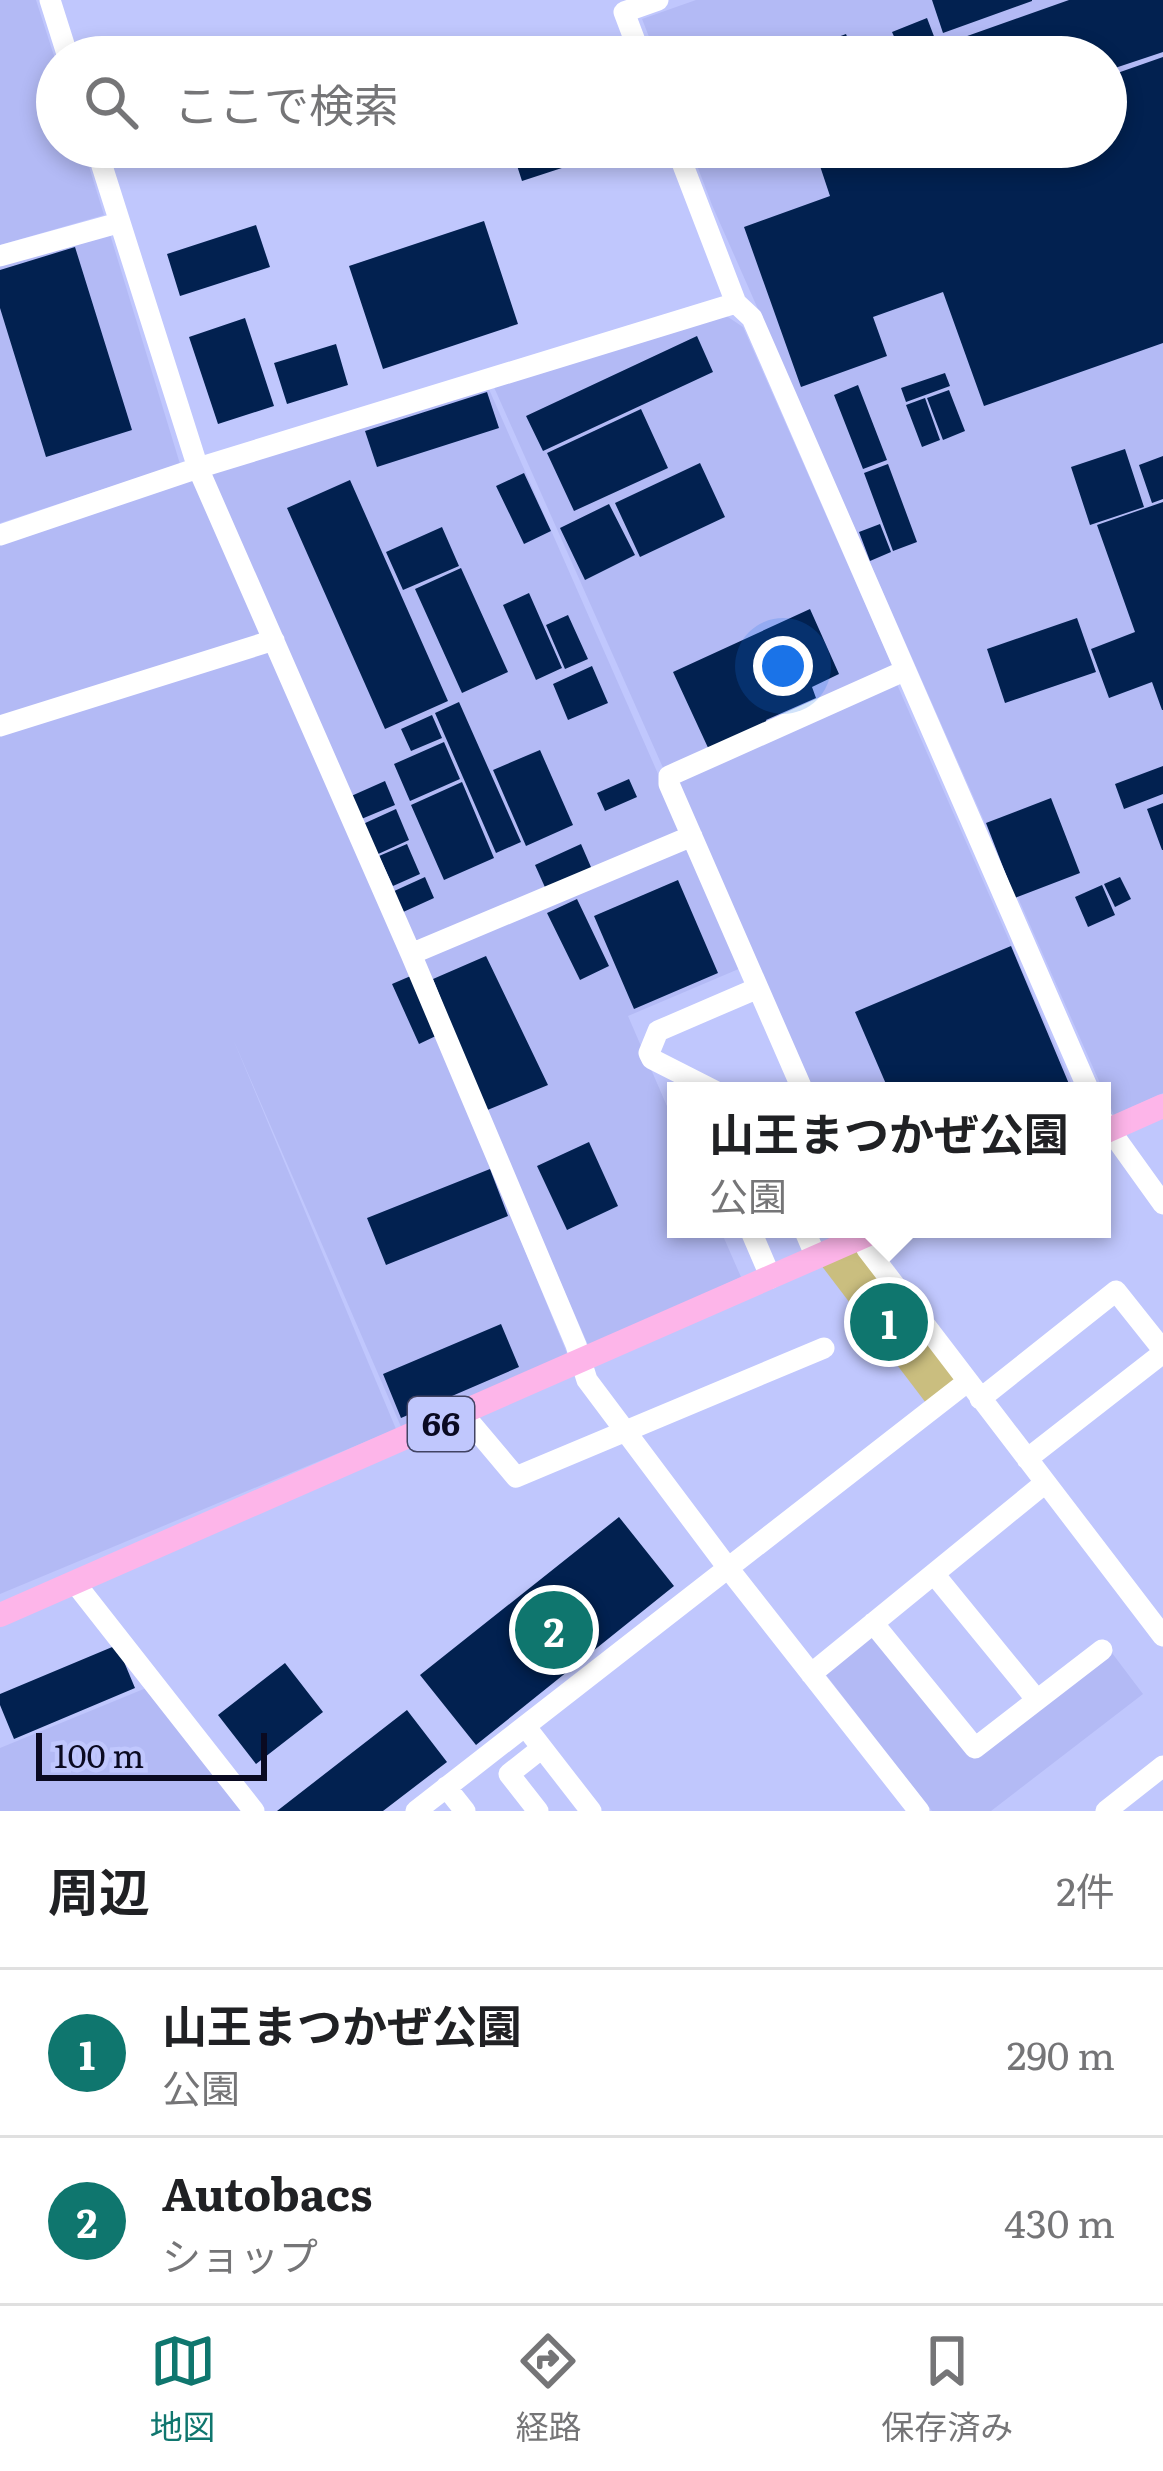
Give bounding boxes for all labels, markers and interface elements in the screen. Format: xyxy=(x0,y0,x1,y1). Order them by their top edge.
search box xyxy=(36,36,1127,168)
icon: search xyxy=(78,69,144,135)
text: ここで検索 xyxy=(174,69,399,136)
your location xyxy=(753,636,813,696)
popup xyxy=(667,1082,1111,1238)
text: 山王まつかぜ公園 xyxy=(709,1098,1069,1165)
text: 公園 xyxy=(709,1165,787,1223)
pin: 1 xyxy=(850,1277,928,1367)
road number: 66 xyxy=(408,1397,474,1451)
pin: 2 xyxy=(515,1585,593,1675)
scale bar xyxy=(36,1727,267,1780)
text: 100 m xyxy=(54,1729,144,1778)
text: 周辺 xyxy=(48,1851,150,1927)
text: 2件 xyxy=(1056,1860,1115,1918)
text: 山王まつかぜ公園 xyxy=(162,1990,522,2057)
text: 1 xyxy=(79,2024,95,2082)
text: 290 m xyxy=(1007,2024,1115,2082)
text: 公園 xyxy=(162,2057,240,2115)
text: Autobacs xyxy=(162,2158,372,2225)
text: 2 xyxy=(77,2192,97,2250)
text: 430 m xyxy=(1004,2192,1115,2250)
text: ショップ xyxy=(162,2225,318,2283)
tab: 地図 xyxy=(150,2328,216,2449)
tab: 経路 xyxy=(515,2328,581,2449)
tab: 保存済み xyxy=(881,2328,1013,2449)

